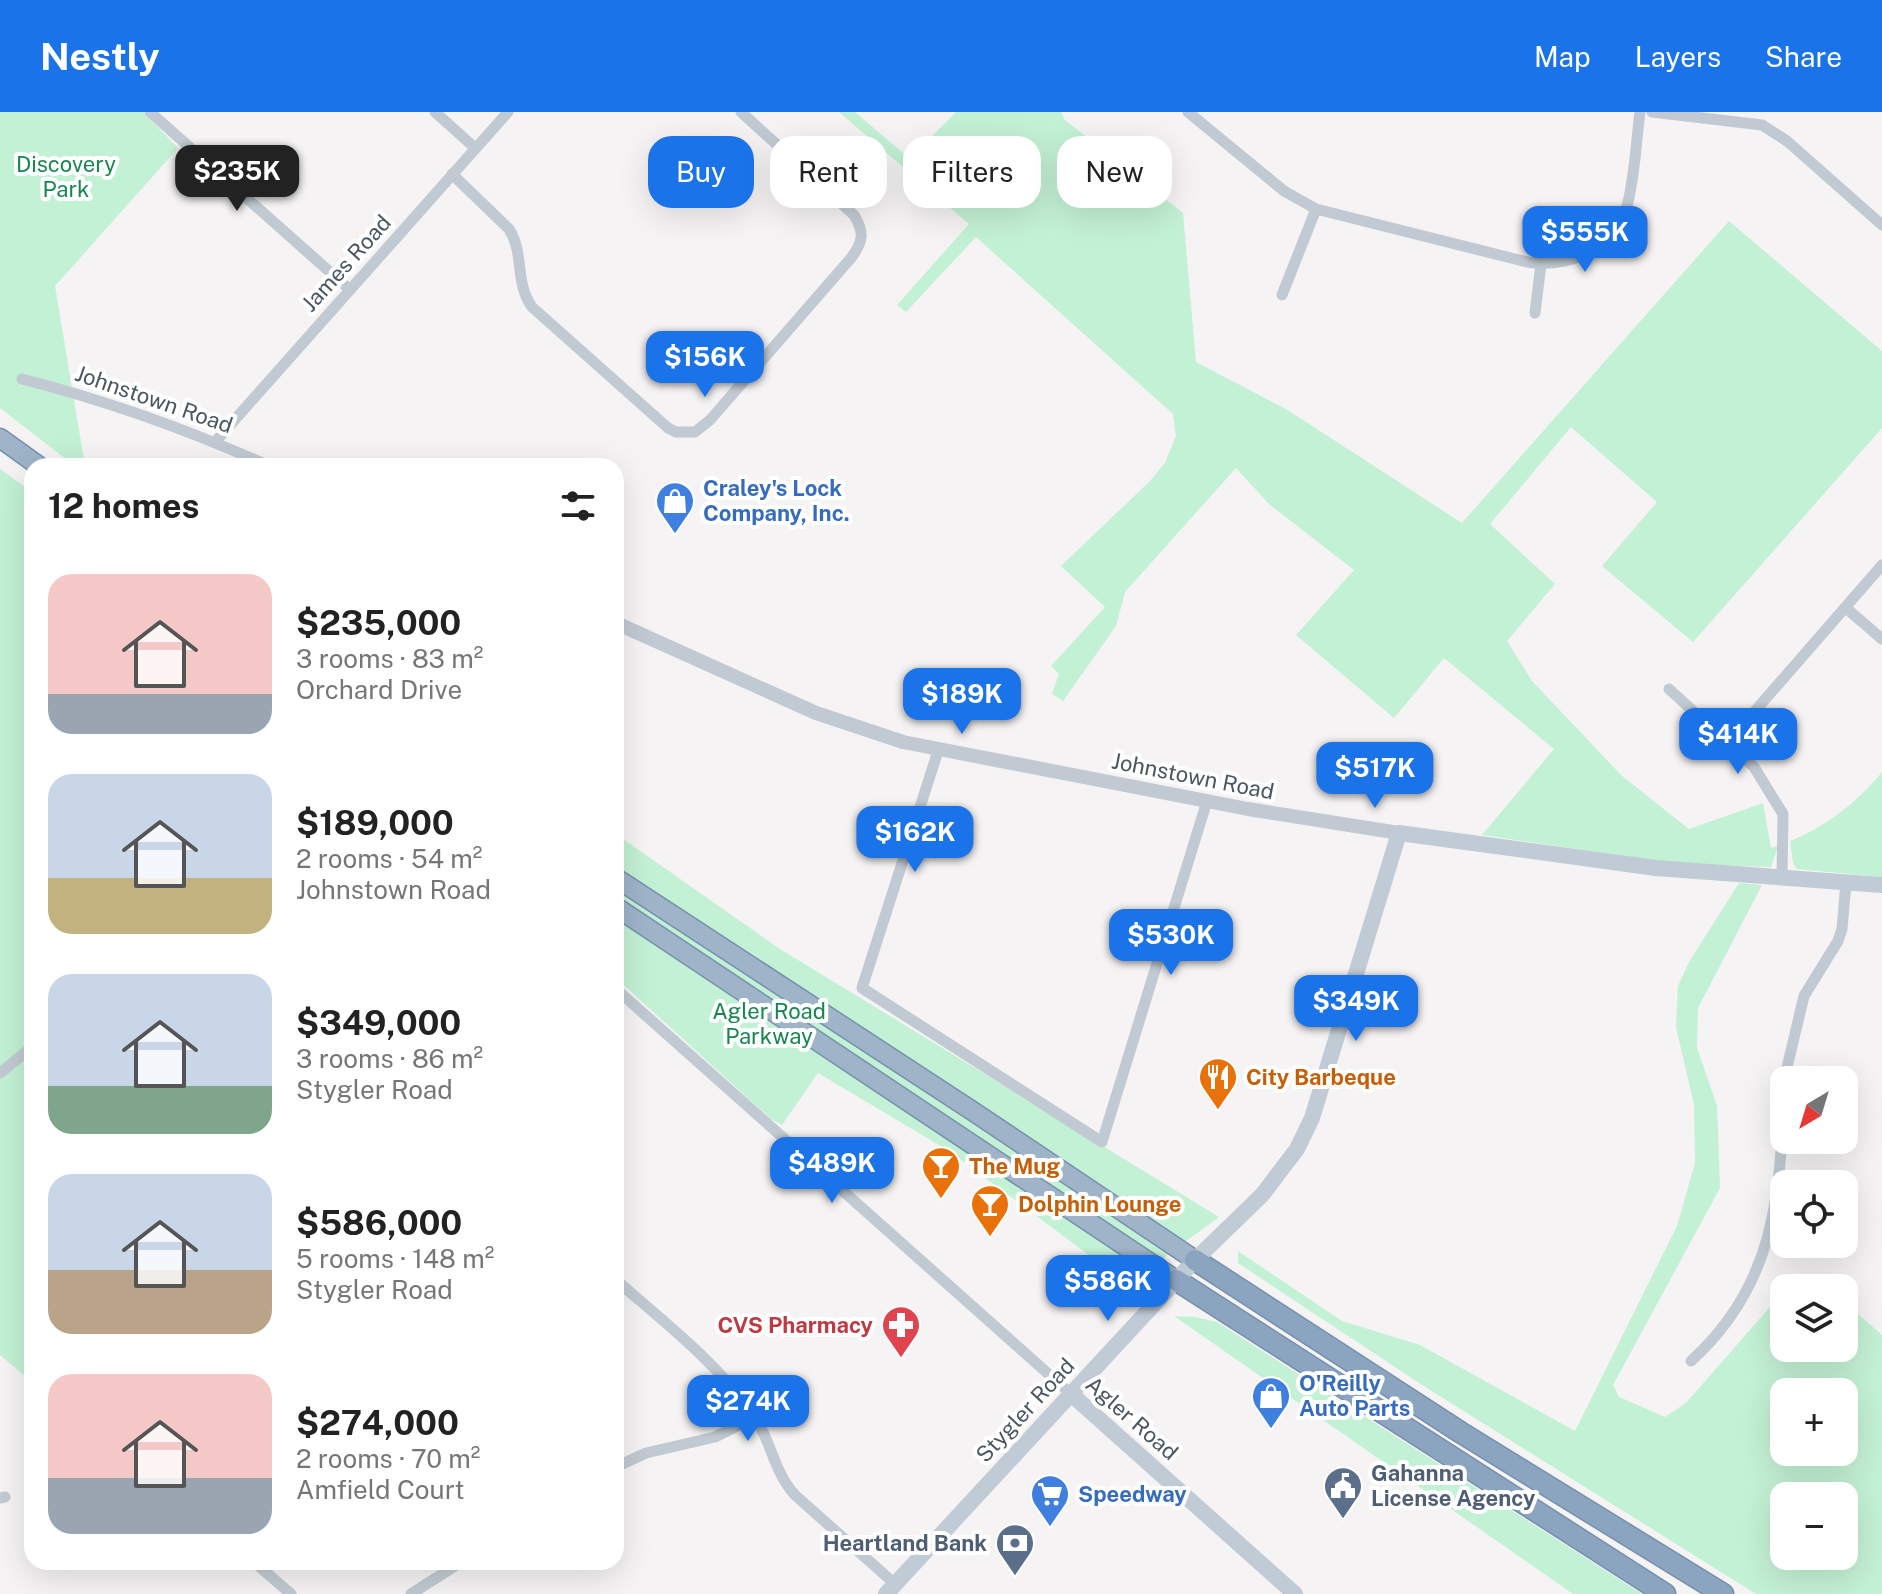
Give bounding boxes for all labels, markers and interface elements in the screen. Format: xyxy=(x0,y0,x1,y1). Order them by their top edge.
text: Nestly xyxy=(40,34,160,79)
text: Map xyxy=(1534,40,1591,73)
text: Layers xyxy=(1635,40,1721,73)
text: Share xyxy=(1765,40,1842,73)
chip: Buy xyxy=(648,136,754,208)
chip: Rent xyxy=(770,136,887,208)
chip: Filters xyxy=(903,136,1041,208)
chip: New xyxy=(1057,136,1172,208)
pin: $235K xyxy=(181,145,293,213)
park label: Discovery Park xyxy=(16,151,116,202)
text: $235K xyxy=(193,155,281,186)
pin: $555K xyxy=(1529,206,1641,274)
street label: James Road xyxy=(296,209,396,317)
text: $555K xyxy=(1541,216,1630,247)
pin: $156K xyxy=(649,331,761,399)
text: $156K xyxy=(664,341,746,372)
street label: Johnstown Road xyxy=(72,360,236,438)
place label: Craley's Lock Company, Inc. xyxy=(703,475,850,526)
shop icon: Craley's Lock Company, Inc. xyxy=(654,480,696,535)
icon: filters xyxy=(556,484,600,528)
text: 12 homes xyxy=(48,486,199,526)
text: $235,000 xyxy=(296,603,461,643)
icon: home xyxy=(112,606,208,702)
text: 3 rooms · 83 m² xyxy=(296,643,483,674)
pin: $189K xyxy=(906,668,1018,736)
text: Orchard Drive xyxy=(296,674,462,705)
text: $189K xyxy=(921,678,1003,709)
pin: $414K xyxy=(1682,708,1794,776)
text: $414K xyxy=(1697,718,1779,749)
pin: $517K xyxy=(1319,742,1431,810)
street label: Johnstown Road xyxy=(1110,747,1276,805)
text: $517K xyxy=(1334,752,1416,783)
text: $189,000 xyxy=(296,803,454,843)
icon: home xyxy=(112,806,208,902)
pin: $162K xyxy=(859,806,971,874)
text: $162K xyxy=(874,816,956,847)
text: 2 rooms · 54 m² xyxy=(296,843,482,874)
text: Johnstown Road xyxy=(296,874,491,905)
pin: $530K xyxy=(1115,909,1227,977)
text: $530K xyxy=(1127,919,1215,950)
pin: $349K xyxy=(1300,975,1412,1043)
text: $349K xyxy=(1312,985,1400,1016)
park label: Agler Road Parkway xyxy=(712,998,826,1049)
text: $349,000 xyxy=(296,1003,461,1043)
icon: home xyxy=(112,1006,208,1102)
text: 3 rooms · 86 m² xyxy=(296,1043,483,1074)
restaurant icon: City Barbeque xyxy=(1197,1056,1239,1111)
place label: City Barbeque xyxy=(1246,1064,1396,1090)
north arrow xyxy=(1770,1066,1858,1154)
map controls xyxy=(1770,1066,1858,1570)
text: Stygler Road xyxy=(296,1074,453,1105)
pin: $489K xyxy=(776,1137,888,1205)
bar icon: The Mug xyxy=(920,1145,962,1200)
text: $489K xyxy=(788,1147,876,1178)
place label: The Mug xyxy=(969,1153,1060,1179)
button: locate xyxy=(1770,1170,1858,1258)
bar icon: Dolphin Lounge xyxy=(969,1183,1011,1238)
place label: Dolphin Lounge xyxy=(1018,1191,1181,1217)
text: $586,000 xyxy=(296,1203,462,1243)
icon: home xyxy=(112,1206,208,1302)
text: 5 rooms · 148 m² xyxy=(296,1243,494,1274)
pin: $586K xyxy=(1052,1255,1164,1323)
text: $586K xyxy=(1064,1265,1152,1296)
text: Stygler Road xyxy=(296,1274,453,1305)
button: layers xyxy=(1770,1274,1858,1362)
pharmacy icon: CVS Pharmacy xyxy=(880,1304,922,1359)
place label: CVS Pharmacy xyxy=(717,1312,874,1338)
street label: Stygler Road xyxy=(970,1353,1080,1467)
place label: O'Reilly Auto Parts xyxy=(1299,1370,1410,1421)
street label: Agler Road xyxy=(1081,1371,1183,1465)
pin: $274K xyxy=(692,1375,804,1443)
shop icon: O'Reilly Auto Parts xyxy=(1250,1375,1292,1430)
button: + xyxy=(1770,1378,1858,1466)
text: $274K xyxy=(705,1385,791,1416)
text: $274,000 xyxy=(296,1403,459,1443)
icon: home xyxy=(112,1406,208,1502)
text: 2 rooms · 70 m² xyxy=(296,1443,480,1474)
place label: Gahanna License Agency xyxy=(1371,1460,1536,1511)
public building icon: Gahanna License Agency xyxy=(1322,1465,1364,1520)
supermarket icon: Speedway xyxy=(1029,1473,1071,1528)
text: Amfield Court xyxy=(296,1474,465,1505)
place label: Speedway xyxy=(1078,1481,1187,1507)
button: − xyxy=(1770,1482,1858,1570)
bank icon: Heartland Bank xyxy=(994,1522,1036,1577)
place label: Heartland Bank xyxy=(823,1530,987,1556)

